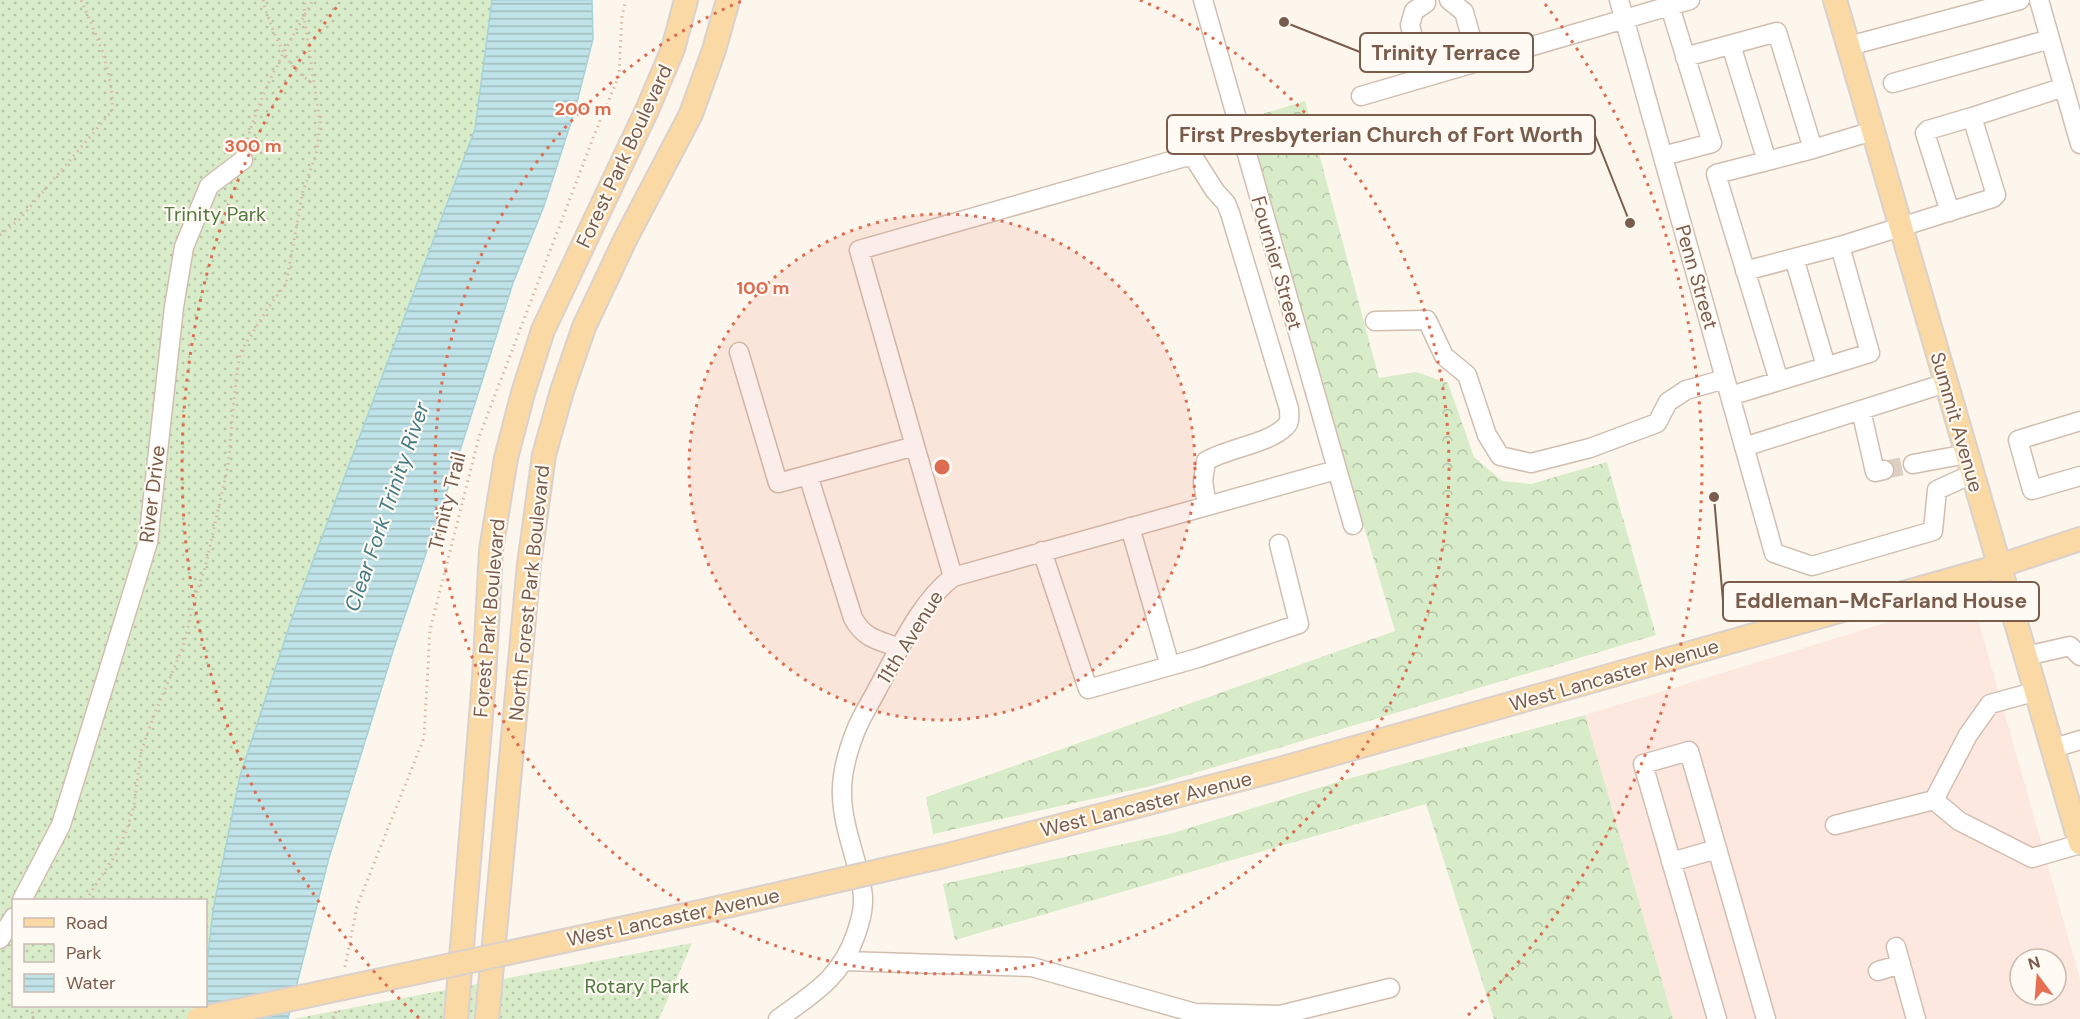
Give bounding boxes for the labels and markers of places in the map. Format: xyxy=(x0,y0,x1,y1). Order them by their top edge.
callout: Trinity Terrace xyxy=(1360,33,1533,72)
callout: First Presbyterian Church of Fort Worth xyxy=(1167,115,1595,154)
centre of rings xyxy=(932,457,952,477)
callout: Eddleman-McFarland House xyxy=(1723,582,2039,621)

